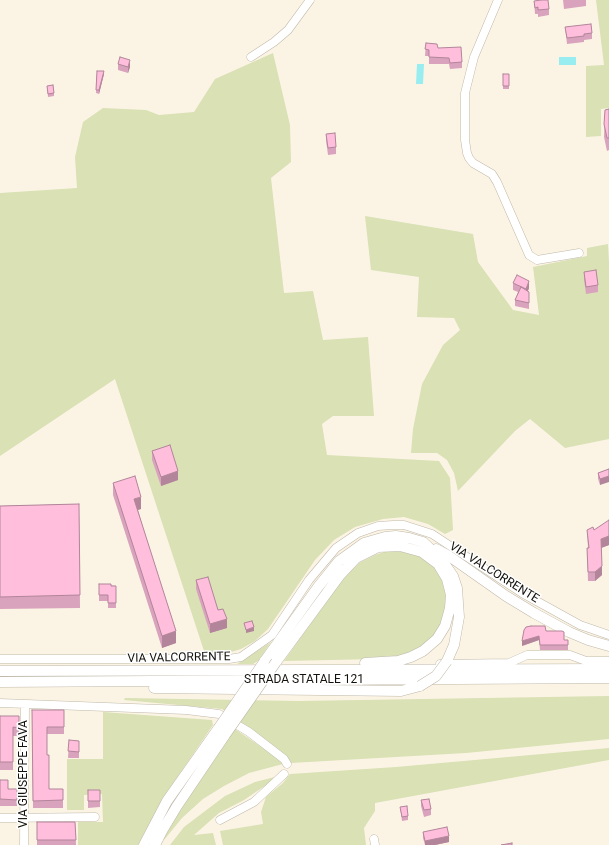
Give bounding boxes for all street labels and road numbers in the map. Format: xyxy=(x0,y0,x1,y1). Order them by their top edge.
street label: VIA VALCORRENTE xyxy=(447,540,541,606)
street label: VIA VALCORRENTE xyxy=(127,650,231,666)
street label: STRADA STATALE 121 xyxy=(244,673,364,687)
street label: VIA GIUSEPPE FAVA xyxy=(17,720,31,828)

